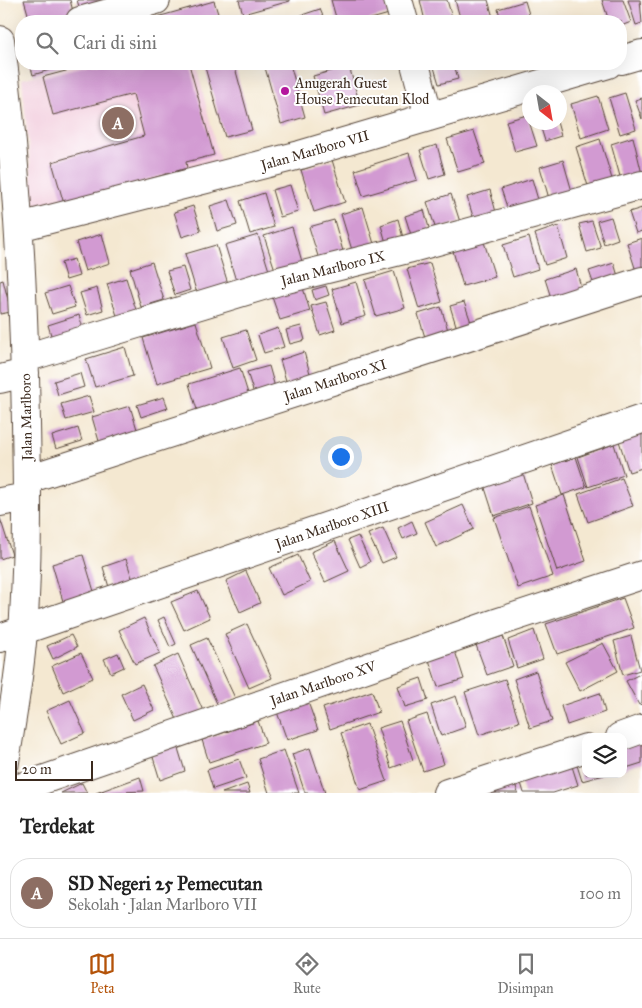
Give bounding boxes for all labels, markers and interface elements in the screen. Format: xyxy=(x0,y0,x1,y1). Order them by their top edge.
search box xyxy=(15,15,627,70)
icon: search xyxy=(33,29,61,57)
text: Cari di sini xyxy=(73,31,157,54)
place label: Anugerah Guest House Pemecutan Klod xyxy=(294,75,429,108)
marker: Anugerah Guest House Pemecutan Klod xyxy=(279,85,291,97)
north arrow xyxy=(522,85,567,130)
pin: A xyxy=(102,104,134,142)
street label: Jalan Marlboro VII xyxy=(257,127,372,176)
street label: Jalan Marlboro IX xyxy=(277,247,387,291)
street label: Jalan Marlboro XI xyxy=(280,356,389,407)
street label: Jalan Marlboro xyxy=(17,373,37,463)
your location xyxy=(328,444,354,470)
street label: Jalan Marlboro XIII xyxy=(271,498,391,554)
street label: Jalan Marlboro XV xyxy=(266,657,380,711)
map controls xyxy=(582,733,627,778)
button: layers xyxy=(582,733,627,778)
scale bar xyxy=(15,758,92,781)
text: 20 m xyxy=(22,761,52,778)
text: Terdekat xyxy=(20,813,94,839)
text: SD Negeri 25 Pemecutan xyxy=(68,872,262,895)
text: A xyxy=(32,884,42,903)
text: 100 m xyxy=(579,884,621,903)
text: Sekolah · Jalan Marlboro VII xyxy=(68,895,257,914)
tab: Peta xyxy=(88,950,116,997)
tab: Rute xyxy=(293,950,321,997)
tab: Disimpan xyxy=(498,950,554,997)

